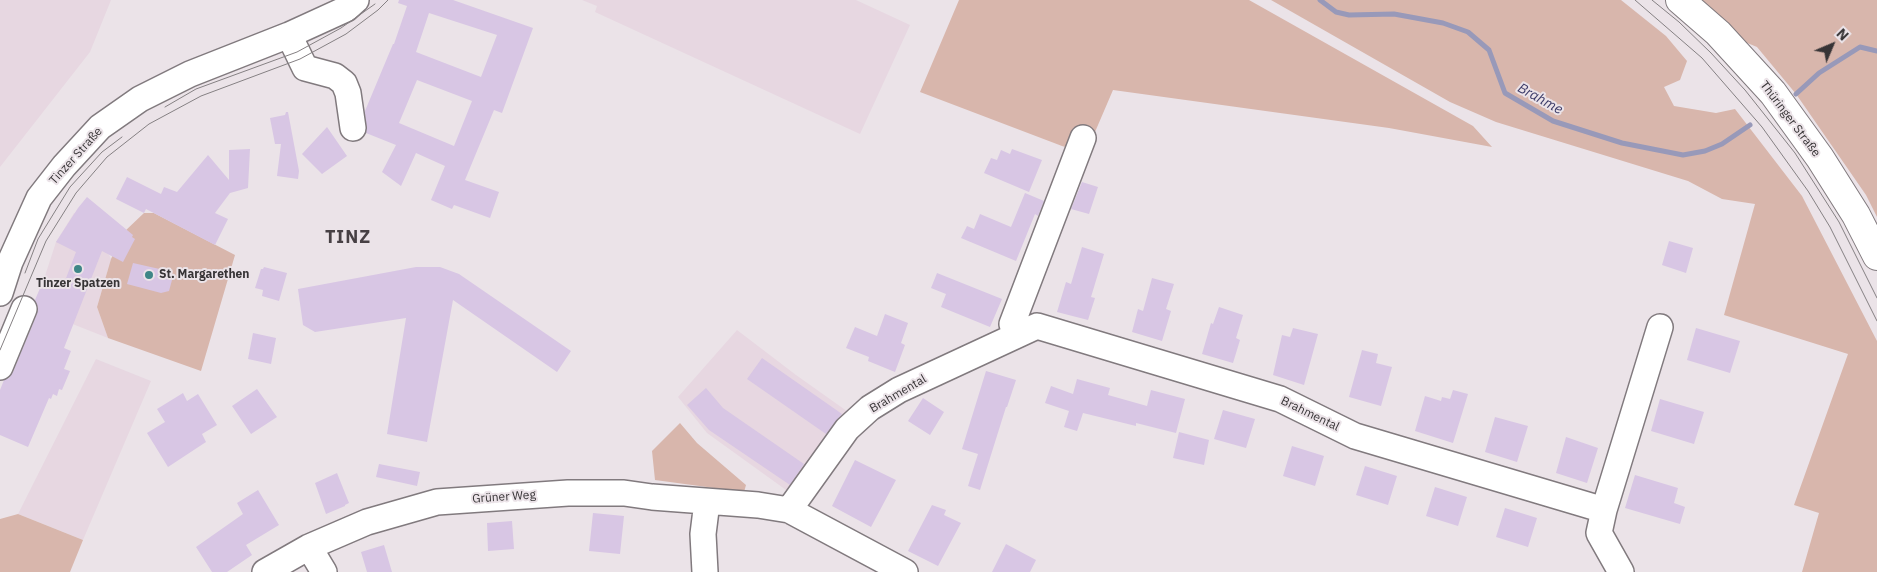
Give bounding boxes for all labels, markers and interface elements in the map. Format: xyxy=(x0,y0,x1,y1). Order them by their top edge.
north arrow xyxy=(1807,20,1857,70)
text: N xyxy=(1833,24,1853,44)
street label: Thüringer Straße xyxy=(1757,78,1823,160)
water label: Brahme xyxy=(1515,80,1565,118)
street label: Tinzer Straße xyxy=(47,124,105,188)
district label: TINZ xyxy=(324,227,372,249)
marker: Tinzer Spatzen xyxy=(72,263,84,275)
place label: St. Margarethen xyxy=(159,268,250,282)
marker: St. Margarethen xyxy=(143,269,155,281)
place label: Tinzer Spatzen xyxy=(36,277,120,291)
street label: Brahmental xyxy=(867,372,929,416)
street label: Brahmental xyxy=(1278,394,1342,434)
street label: Grüner Weg xyxy=(472,488,536,506)

